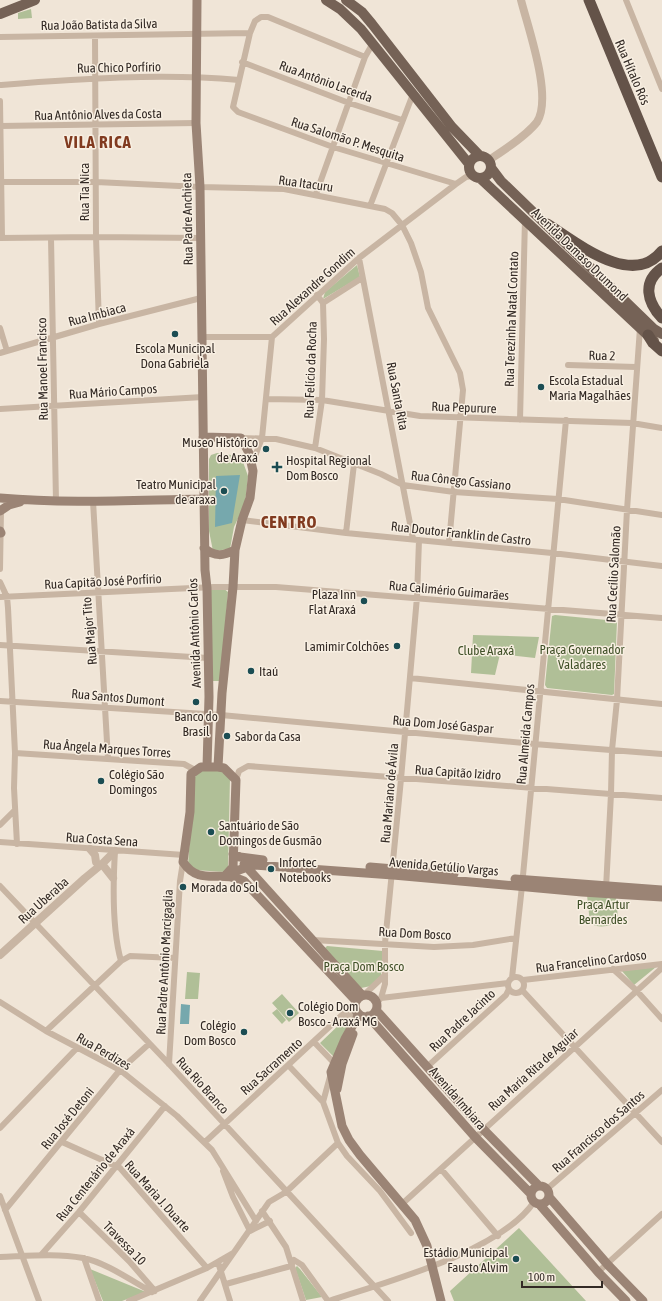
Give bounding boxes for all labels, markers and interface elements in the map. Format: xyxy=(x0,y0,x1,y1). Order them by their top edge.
street label: Rua João Batista da Silva xyxy=(40,16,158,33)
street label: Rua Hítalo Rós xyxy=(612,37,653,107)
street label: Rua Antônio Lacerda xyxy=(277,58,374,105)
street label: Rua Chico Porfírio xyxy=(77,59,161,76)
street label: Rua Antônio Alves da Costa xyxy=(34,106,162,123)
street label: Rua Salomão P. Mesquita xyxy=(289,114,406,165)
district label: VILA RICA xyxy=(63,132,132,152)
street label: Rua Tia Nica xyxy=(77,163,92,221)
street label: Rua Padre Anchieta xyxy=(179,172,196,266)
street label: Rua Itacuru xyxy=(278,172,334,195)
street label: Avenida Damaso Drumond xyxy=(529,205,631,304)
street label: Rua Alexandre Gondim xyxy=(267,244,358,328)
street label: Rua Terezinha Natal Contato xyxy=(502,251,521,387)
street label: Rua Imbiaca xyxy=(67,300,128,329)
street label: Rua Manoel Francisco xyxy=(34,317,51,421)
street label: Rua Felício da Rocha xyxy=(301,321,320,419)
marker: Escola Municipal Dona Gabriela xyxy=(170,329,180,339)
place label: Escola Municipal Dona Gabriela xyxy=(135,341,216,371)
street label: Rua 2 xyxy=(589,348,615,363)
street label: Rua Santa Rita xyxy=(384,361,411,432)
place label: Escola Estadual Maria Magalhães xyxy=(549,373,631,403)
street label: Rua Mário Campos xyxy=(69,381,158,402)
marker: Escola Estadual Maria Magalhães xyxy=(536,382,546,392)
street label: Rua Pepurure xyxy=(431,399,497,416)
place label: Museo Histórico de Araxá xyxy=(182,435,258,465)
marker: Museo Histórico de Araxá xyxy=(261,444,271,454)
place label: Hospital Regional Dom Bosco xyxy=(286,453,372,483)
marker: Hospital Regional Dom Bosco xyxy=(271,461,283,473)
street label: Rua Cônego Cassiano xyxy=(410,468,512,493)
place label: Teatro Municipal de araxa xyxy=(136,477,217,507)
marker: Teatro Municipal de araxa xyxy=(219,486,229,496)
district label: CENTRO xyxy=(261,512,317,532)
street label: Rua Doutor Franklin de Castro xyxy=(390,519,532,548)
street label: Rua Cecílio Salomão xyxy=(603,525,624,623)
street label: Rua Capitão José Porfírio xyxy=(44,571,162,592)
street label: Avenida Antônio Carlos xyxy=(185,577,204,688)
street label: Rua Calimério Guimarães xyxy=(388,578,510,603)
place label: Plaza Inn Flat Araxá xyxy=(308,587,356,617)
street label: Rua Major Tito xyxy=(79,596,100,666)
marker: Plaza Inn Flat Araxá xyxy=(359,596,369,606)
place label: Lamimir Colchões xyxy=(305,639,389,654)
marker: Lamimir Colchões xyxy=(392,641,402,651)
park label: Praça Governador Valadares xyxy=(540,642,625,672)
park label: Clube Araxá xyxy=(458,643,514,658)
place label: Itaú xyxy=(259,664,278,679)
marker: Itaú xyxy=(246,666,256,676)
street label: Rua Almeida Campos xyxy=(514,683,537,785)
street label: Rua Santos Dumont xyxy=(71,686,165,709)
marker: Banco do Brasil xyxy=(191,697,201,707)
place label: Banco do Brasil xyxy=(174,709,218,739)
street label: Rua Dom José Gaspar xyxy=(392,713,494,736)
place label: Sabor da Casa xyxy=(235,729,301,744)
marker: Sabor da Casa xyxy=(222,731,232,741)
street label: Rua Ângela Marques Torres xyxy=(42,737,172,760)
street label: Rua Mariano de Ávila xyxy=(378,742,401,844)
street label: Rua Capitão Izidro xyxy=(414,762,502,783)
place label: Colégio São Domingos xyxy=(109,767,164,797)
marker: Colégio São Domingos xyxy=(96,776,106,786)
place label: Santuário de São Domingos de Gusmão xyxy=(219,818,322,848)
marker: Santuário de São Domingos de Gusmão xyxy=(206,827,216,837)
street label: Rua Costa Sena xyxy=(65,829,139,850)
street label: Avenida Getúlio Vargas xyxy=(389,854,499,879)
place label: Infortec Notebooks xyxy=(279,855,331,885)
marker: Infortec Notebooks xyxy=(266,864,276,874)
street label: Rua Uberaba xyxy=(15,874,71,927)
place label: Morada do Sol xyxy=(191,880,259,895)
marker: Morada do Sol xyxy=(178,882,188,892)
street label: Rua Padre Antônio Marcigaglia xyxy=(153,889,176,1035)
park label: Praça Artur Bernardes xyxy=(577,897,629,927)
street label: Rua Dom Bosco xyxy=(378,924,452,943)
street label: Rua Francelino Cardoso xyxy=(535,947,647,976)
park label: Praça Dom Bosco xyxy=(324,959,404,974)
street label: Rua Padre Jacinto xyxy=(426,986,498,1055)
place label: Colégio Dom Bosco - Araxá MG xyxy=(298,999,377,1029)
marker: Colégio Dom Bosco - Araxá MG xyxy=(285,1008,295,1018)
place label: Colégio Dom Bosco xyxy=(184,1018,236,1048)
street label: Rua Maria Rita de Aguiar xyxy=(485,1025,582,1114)
marker: Colégio Dom Bosco xyxy=(239,1027,249,1037)
street label: Rua Perdizes xyxy=(74,1030,134,1073)
street label: Rua Sacramento xyxy=(237,1035,305,1098)
street label: Rua Rio Branco xyxy=(173,1054,232,1117)
street label: Avenida Imbiara xyxy=(426,1064,489,1133)
street label: Rua José Detoni xyxy=(38,1084,97,1152)
street label: Rua Francisco dos Santos xyxy=(549,1087,648,1176)
street label: Rua Centenário de Araxá xyxy=(53,1124,138,1224)
street label: Rua Maria J. Duarte xyxy=(122,1158,194,1235)
street label: Travessa 10 xyxy=(100,1218,149,1268)
place label: Estádio Municipal Fausto Alvim xyxy=(423,1245,509,1275)
marker: Estádio Municipal Fausto Alvim xyxy=(511,1254,521,1264)
scale bar xyxy=(522,1263,602,1289)
text: 100 m xyxy=(528,1270,555,1284)

